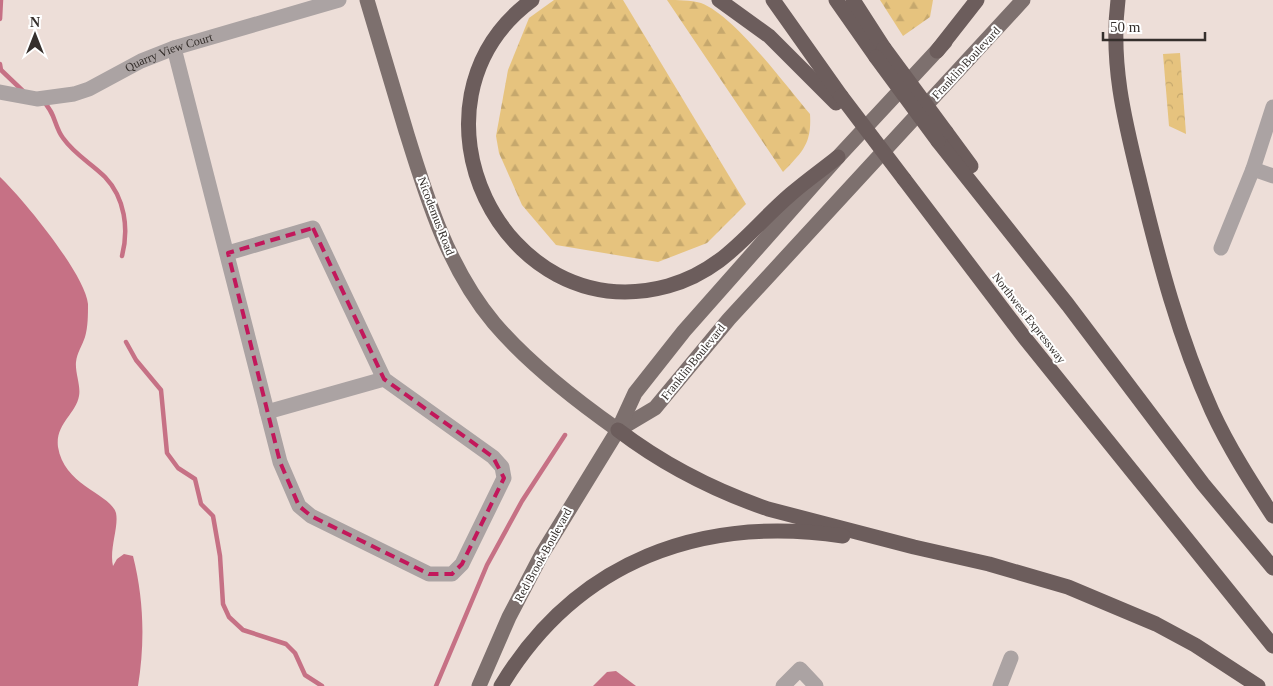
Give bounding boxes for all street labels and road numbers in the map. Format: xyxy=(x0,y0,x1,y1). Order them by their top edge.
street label: Franklin Boulevard xyxy=(929,24,1003,102)
street label: Quarry View Court xyxy=(123,30,215,75)
street label: Nicodemus Road xyxy=(415,175,457,257)
street label: Northwest Expressway xyxy=(989,270,1069,366)
street label: Franklin Boulevard xyxy=(658,321,728,403)
street label: Red Brook Boulevard xyxy=(511,506,575,604)

